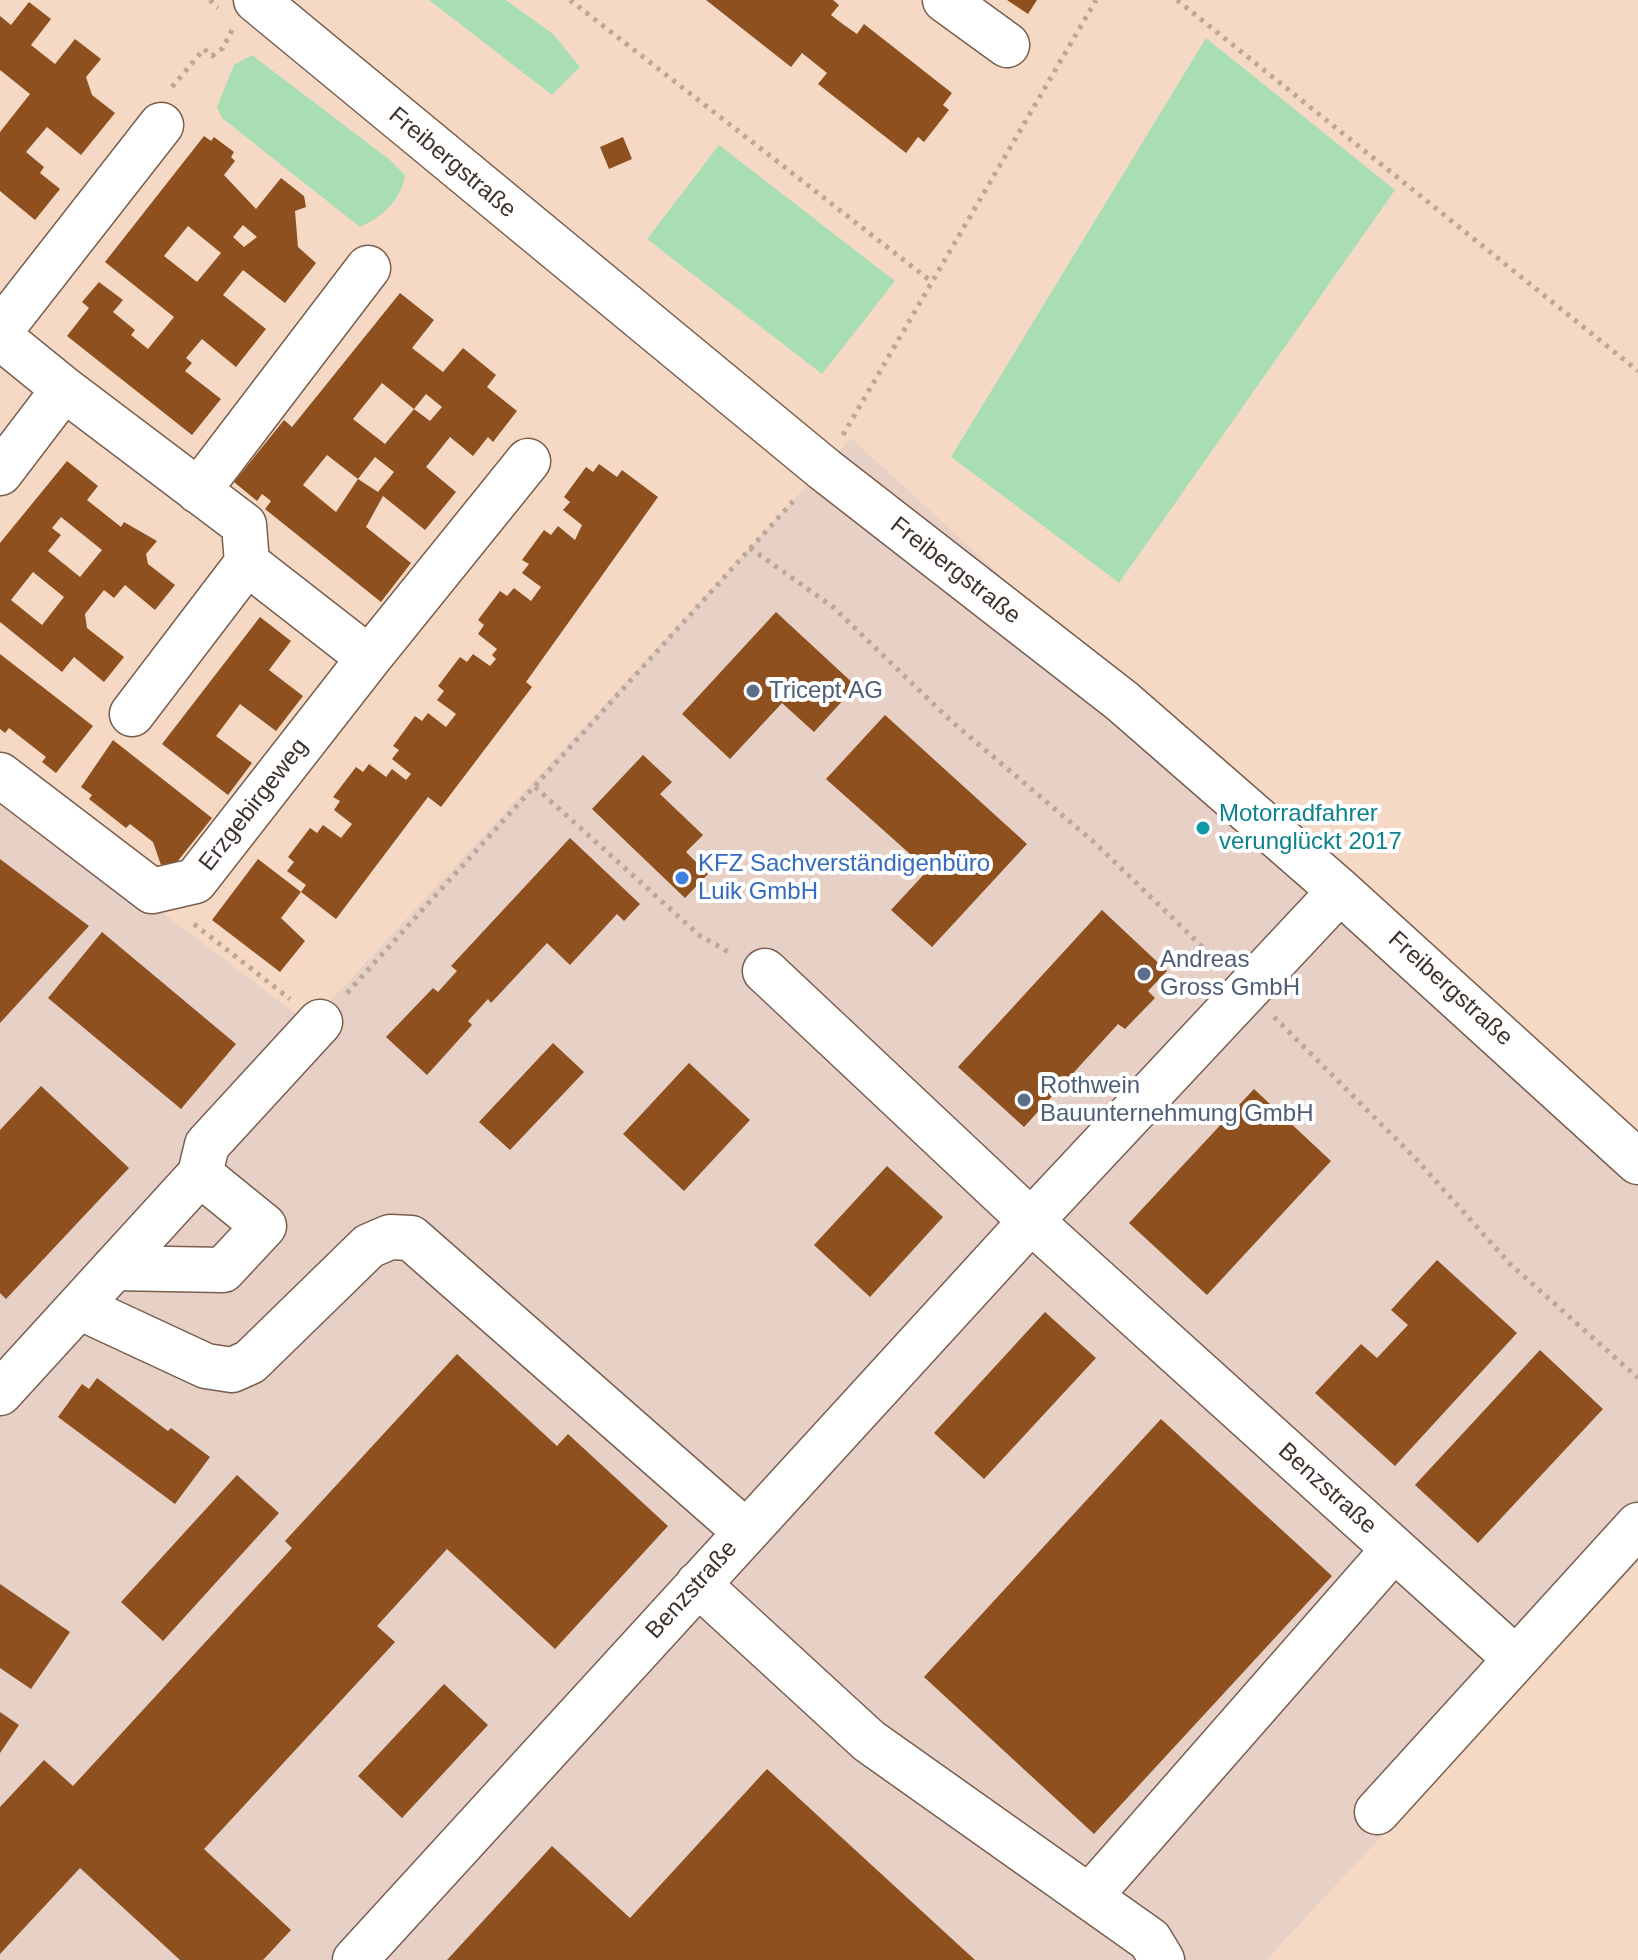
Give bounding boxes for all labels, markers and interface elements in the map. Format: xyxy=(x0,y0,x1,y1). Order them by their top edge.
street label: Freibergstraße xyxy=(382,101,522,225)
street label: Freibergstraße xyxy=(884,511,1026,631)
place label: Tricept AG xyxy=(769,677,883,705)
marker: Tricept AG xyxy=(744,682,762,700)
street label: Erzgebirgeweg xyxy=(193,733,315,877)
place label: Motorradfahrer verunglückt 2017 xyxy=(1219,800,1402,856)
marker: Motorradfahrer verunglückt 2017 xyxy=(1194,819,1212,837)
place label: KFZ Sachverständigenbüro Luik GmbH xyxy=(698,850,990,906)
marker: KFZ Sachverständigenbüro Luik GmbH xyxy=(673,869,691,887)
street label: Freibergstraße xyxy=(1382,926,1518,1052)
place label: Andreas Gross GmbH xyxy=(1160,946,1300,1002)
marker: Andreas Gross GmbH xyxy=(1135,965,1153,983)
place label: Rothwein Bauunternehmung GmbH xyxy=(1040,1072,1313,1128)
marker: Rothwein Bauunternehmung GmbH xyxy=(1015,1091,1033,1109)
street label: Benzstraße xyxy=(1272,1437,1382,1541)
street label: Benzstraße xyxy=(640,1535,744,1645)

